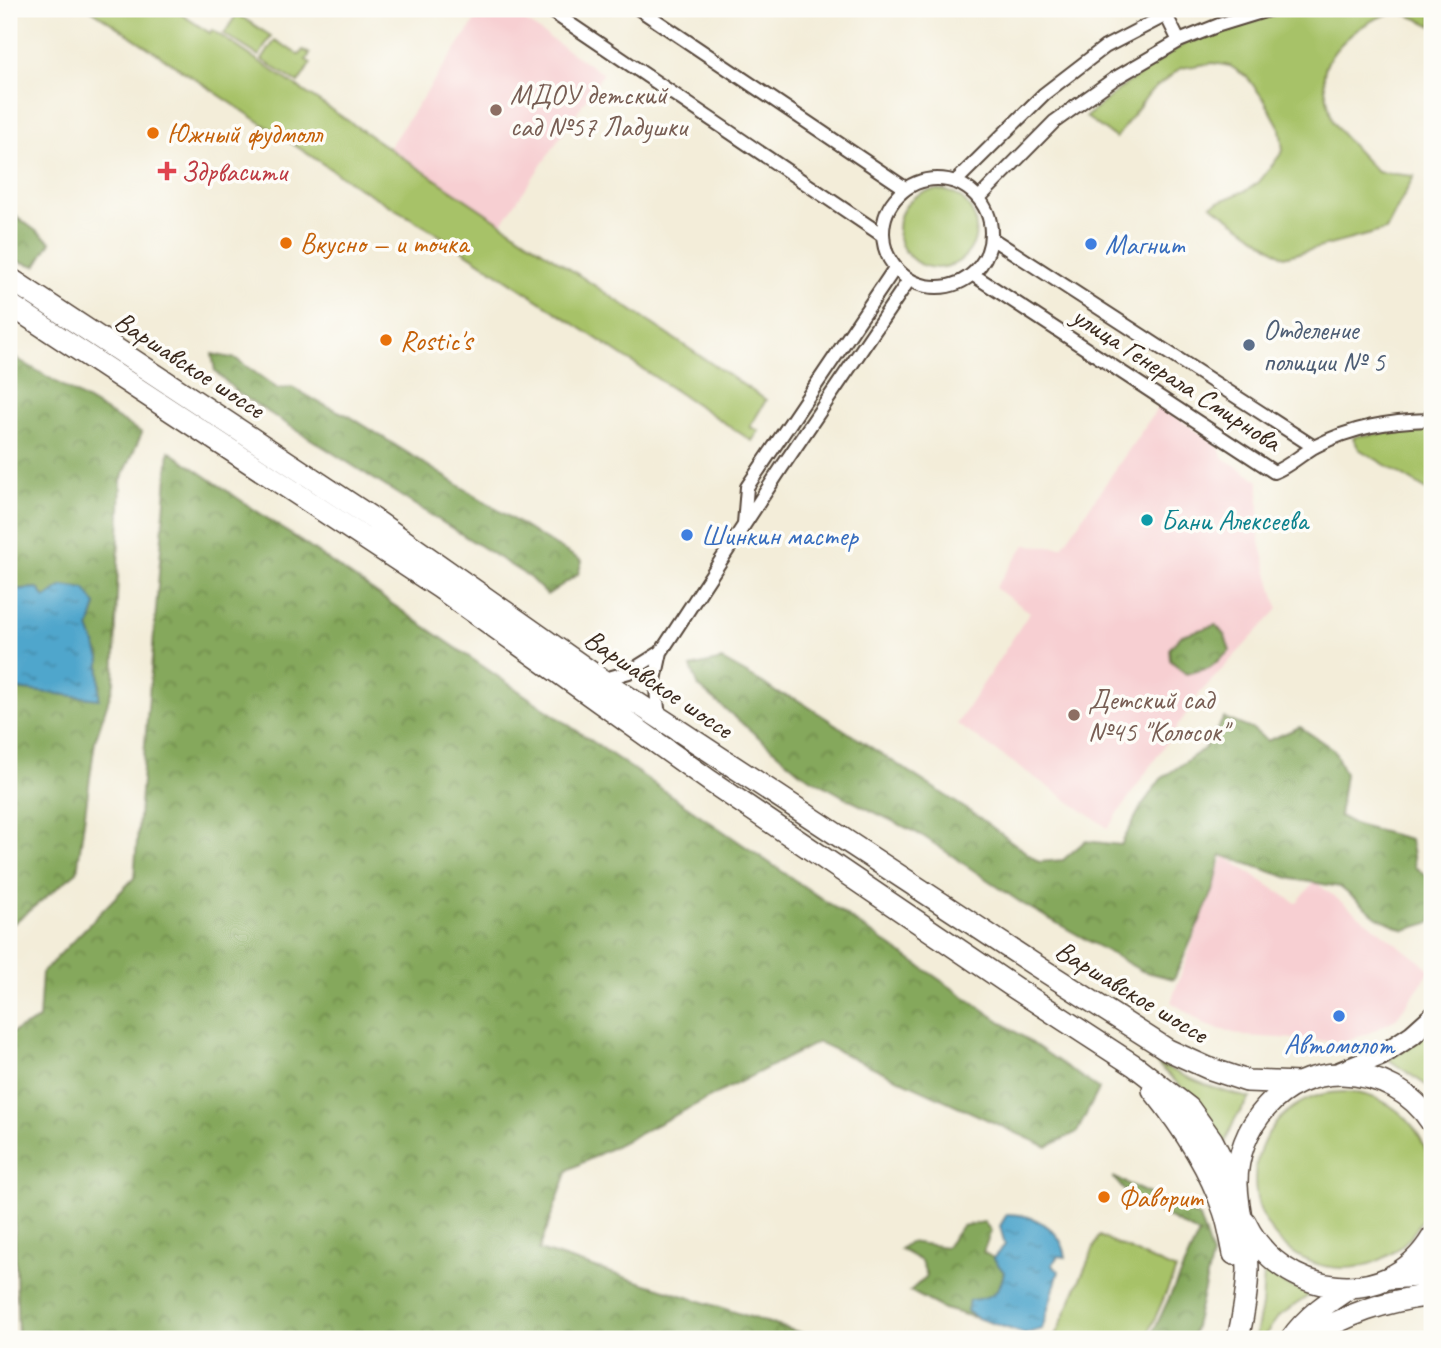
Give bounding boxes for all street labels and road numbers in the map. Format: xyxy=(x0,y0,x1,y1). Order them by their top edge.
street label: улица Генерала Смирнова xyxy=(1064,297,1289,460)
street label: Варшавское шоссе xyxy=(108,303,273,427)
street label: Варшавское шоссе xyxy=(578,621,741,747)
street label: Варшавское шоссе xyxy=(1049,932,1216,1052)

